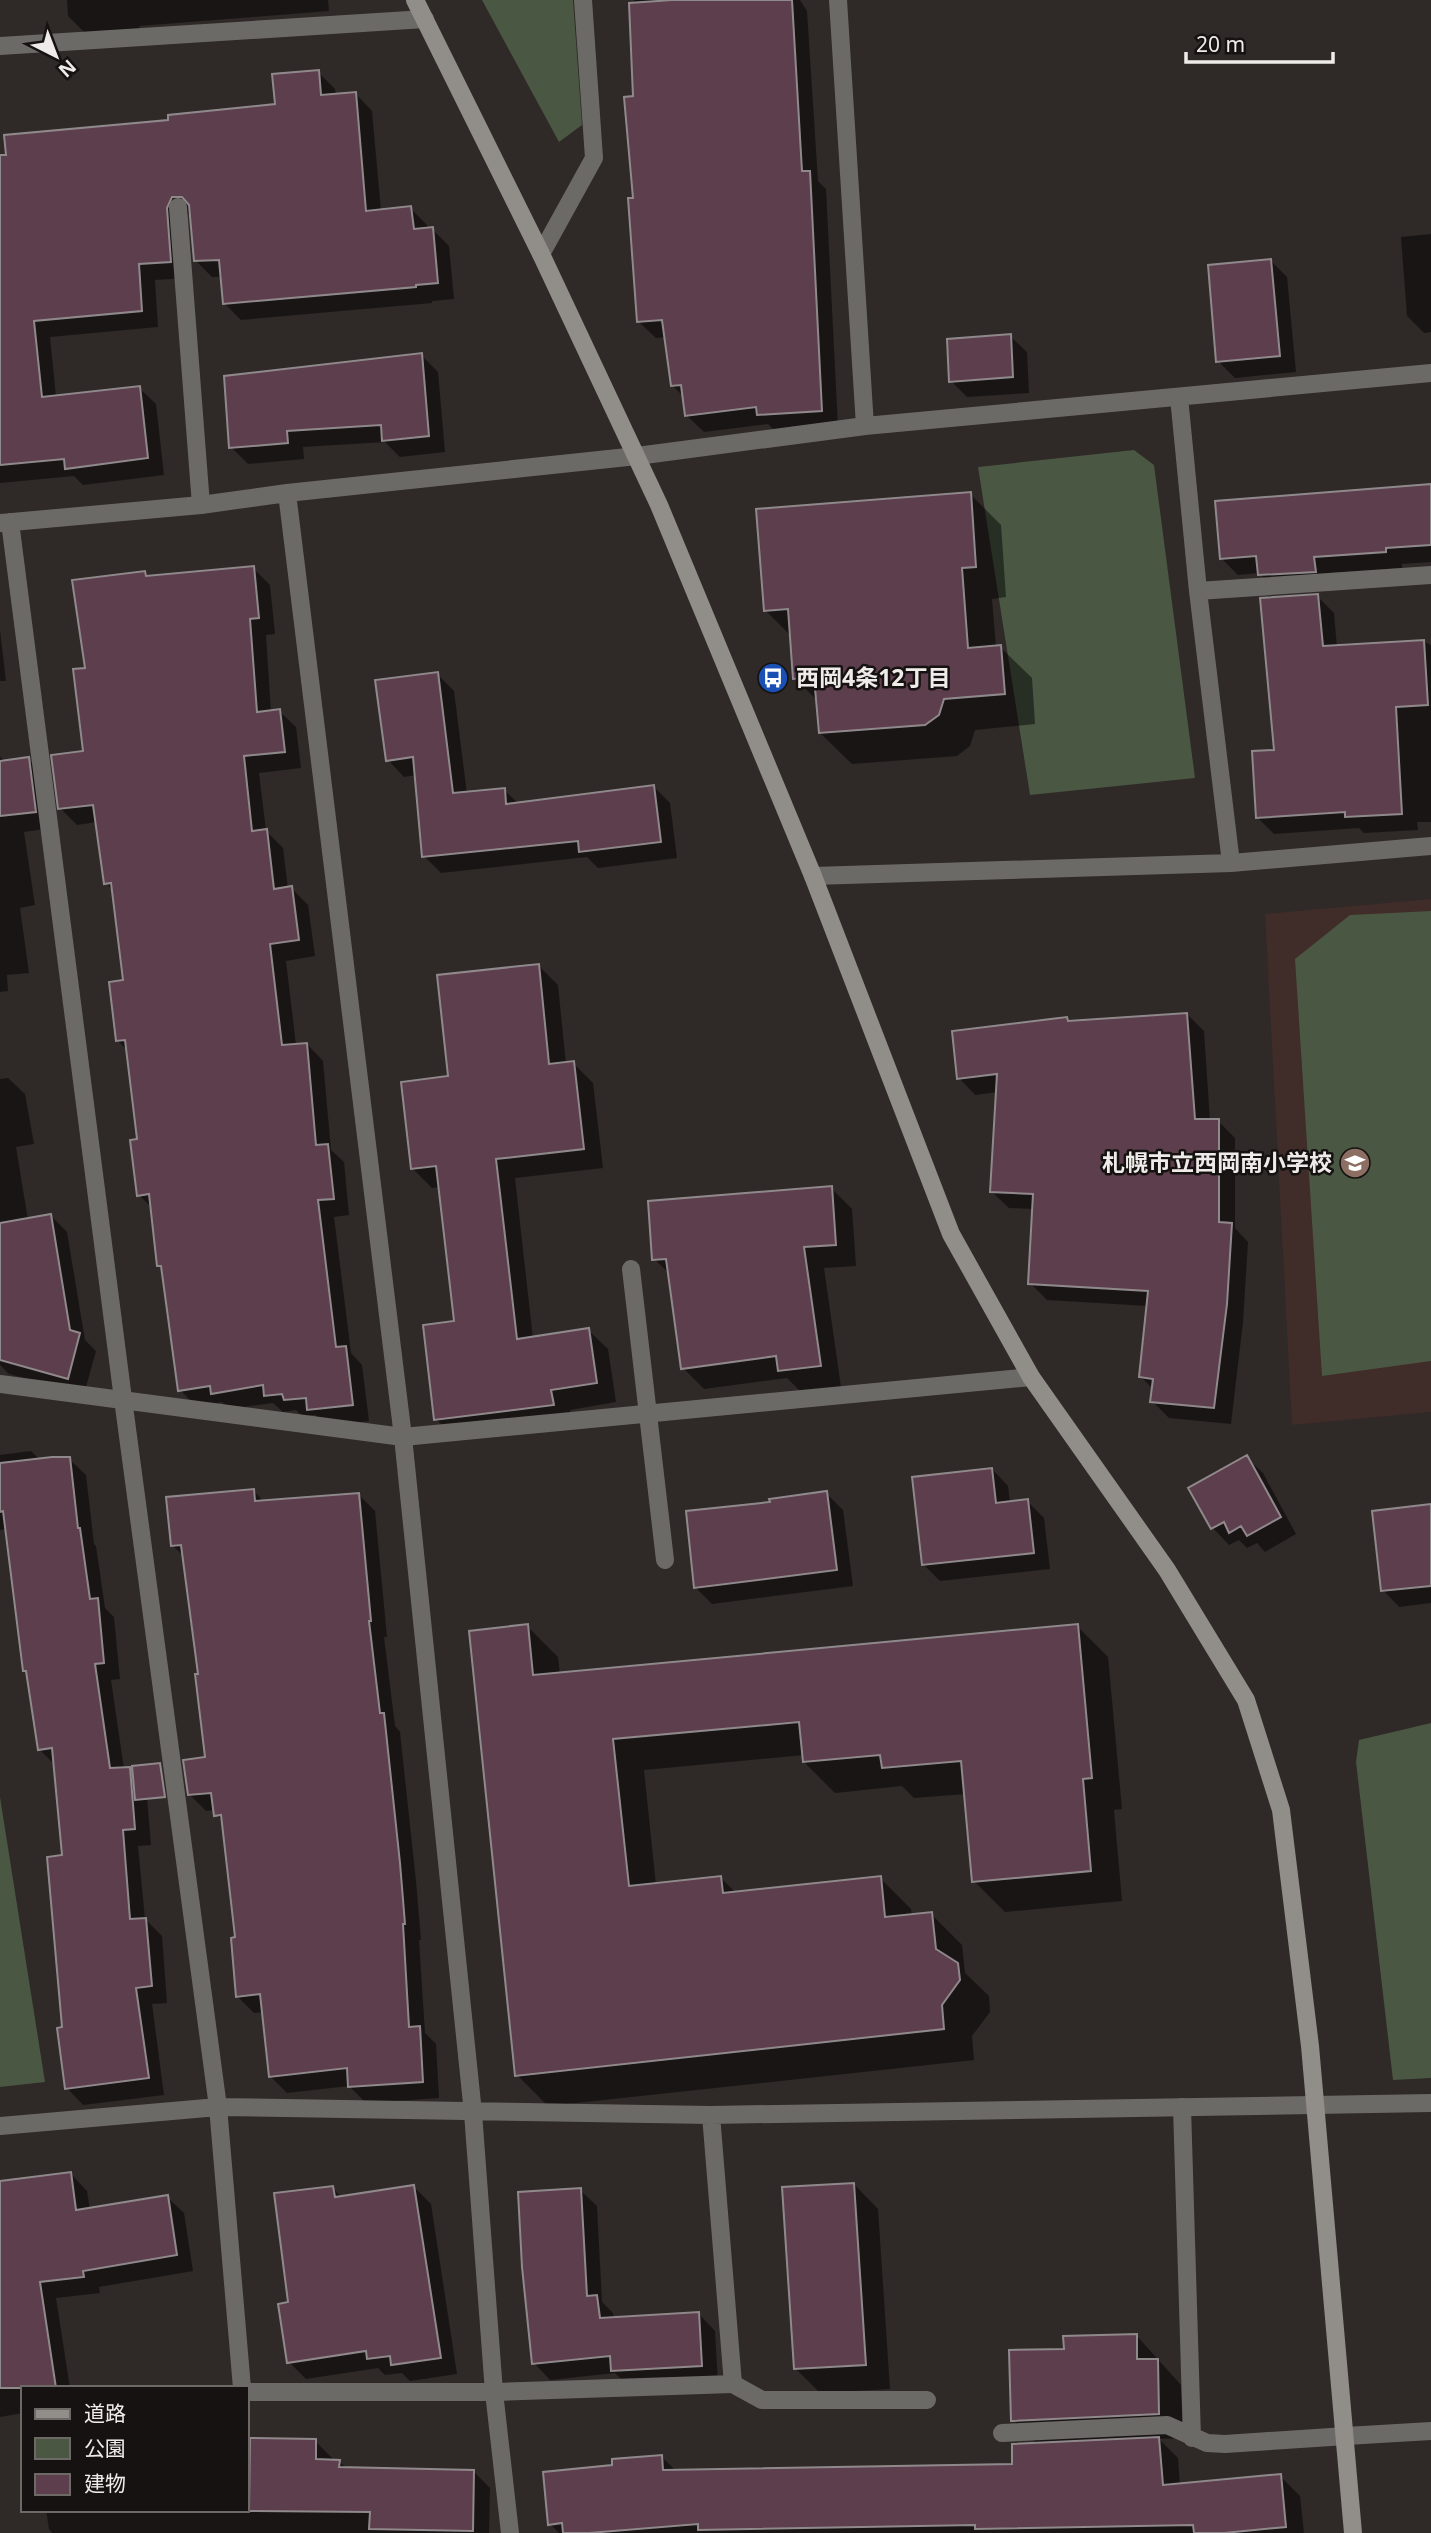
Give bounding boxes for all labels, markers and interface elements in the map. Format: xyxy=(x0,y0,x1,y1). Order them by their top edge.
north arrow xyxy=(21,21,91,91)
scale bar xyxy=(1186,21,1333,65)
text: 20 m xyxy=(1196,30,1245,58)
text: N xyxy=(53,54,82,83)
bus stop icon: 西岡4条12丁目 xyxy=(756,661,790,695)
place label: 西岡4条12丁目 xyxy=(796,661,950,693)
place label: 札幌市立西岡南小学校 xyxy=(1102,1146,1332,1178)
school or university icon: 札幌市立西岡南小学校 xyxy=(1338,1146,1372,1180)
legend xyxy=(21,2386,248,2512)
text: 道路 xyxy=(84,2399,126,2427)
text: 公園 xyxy=(84,2434,126,2462)
text: 建物 xyxy=(84,2469,126,2497)

